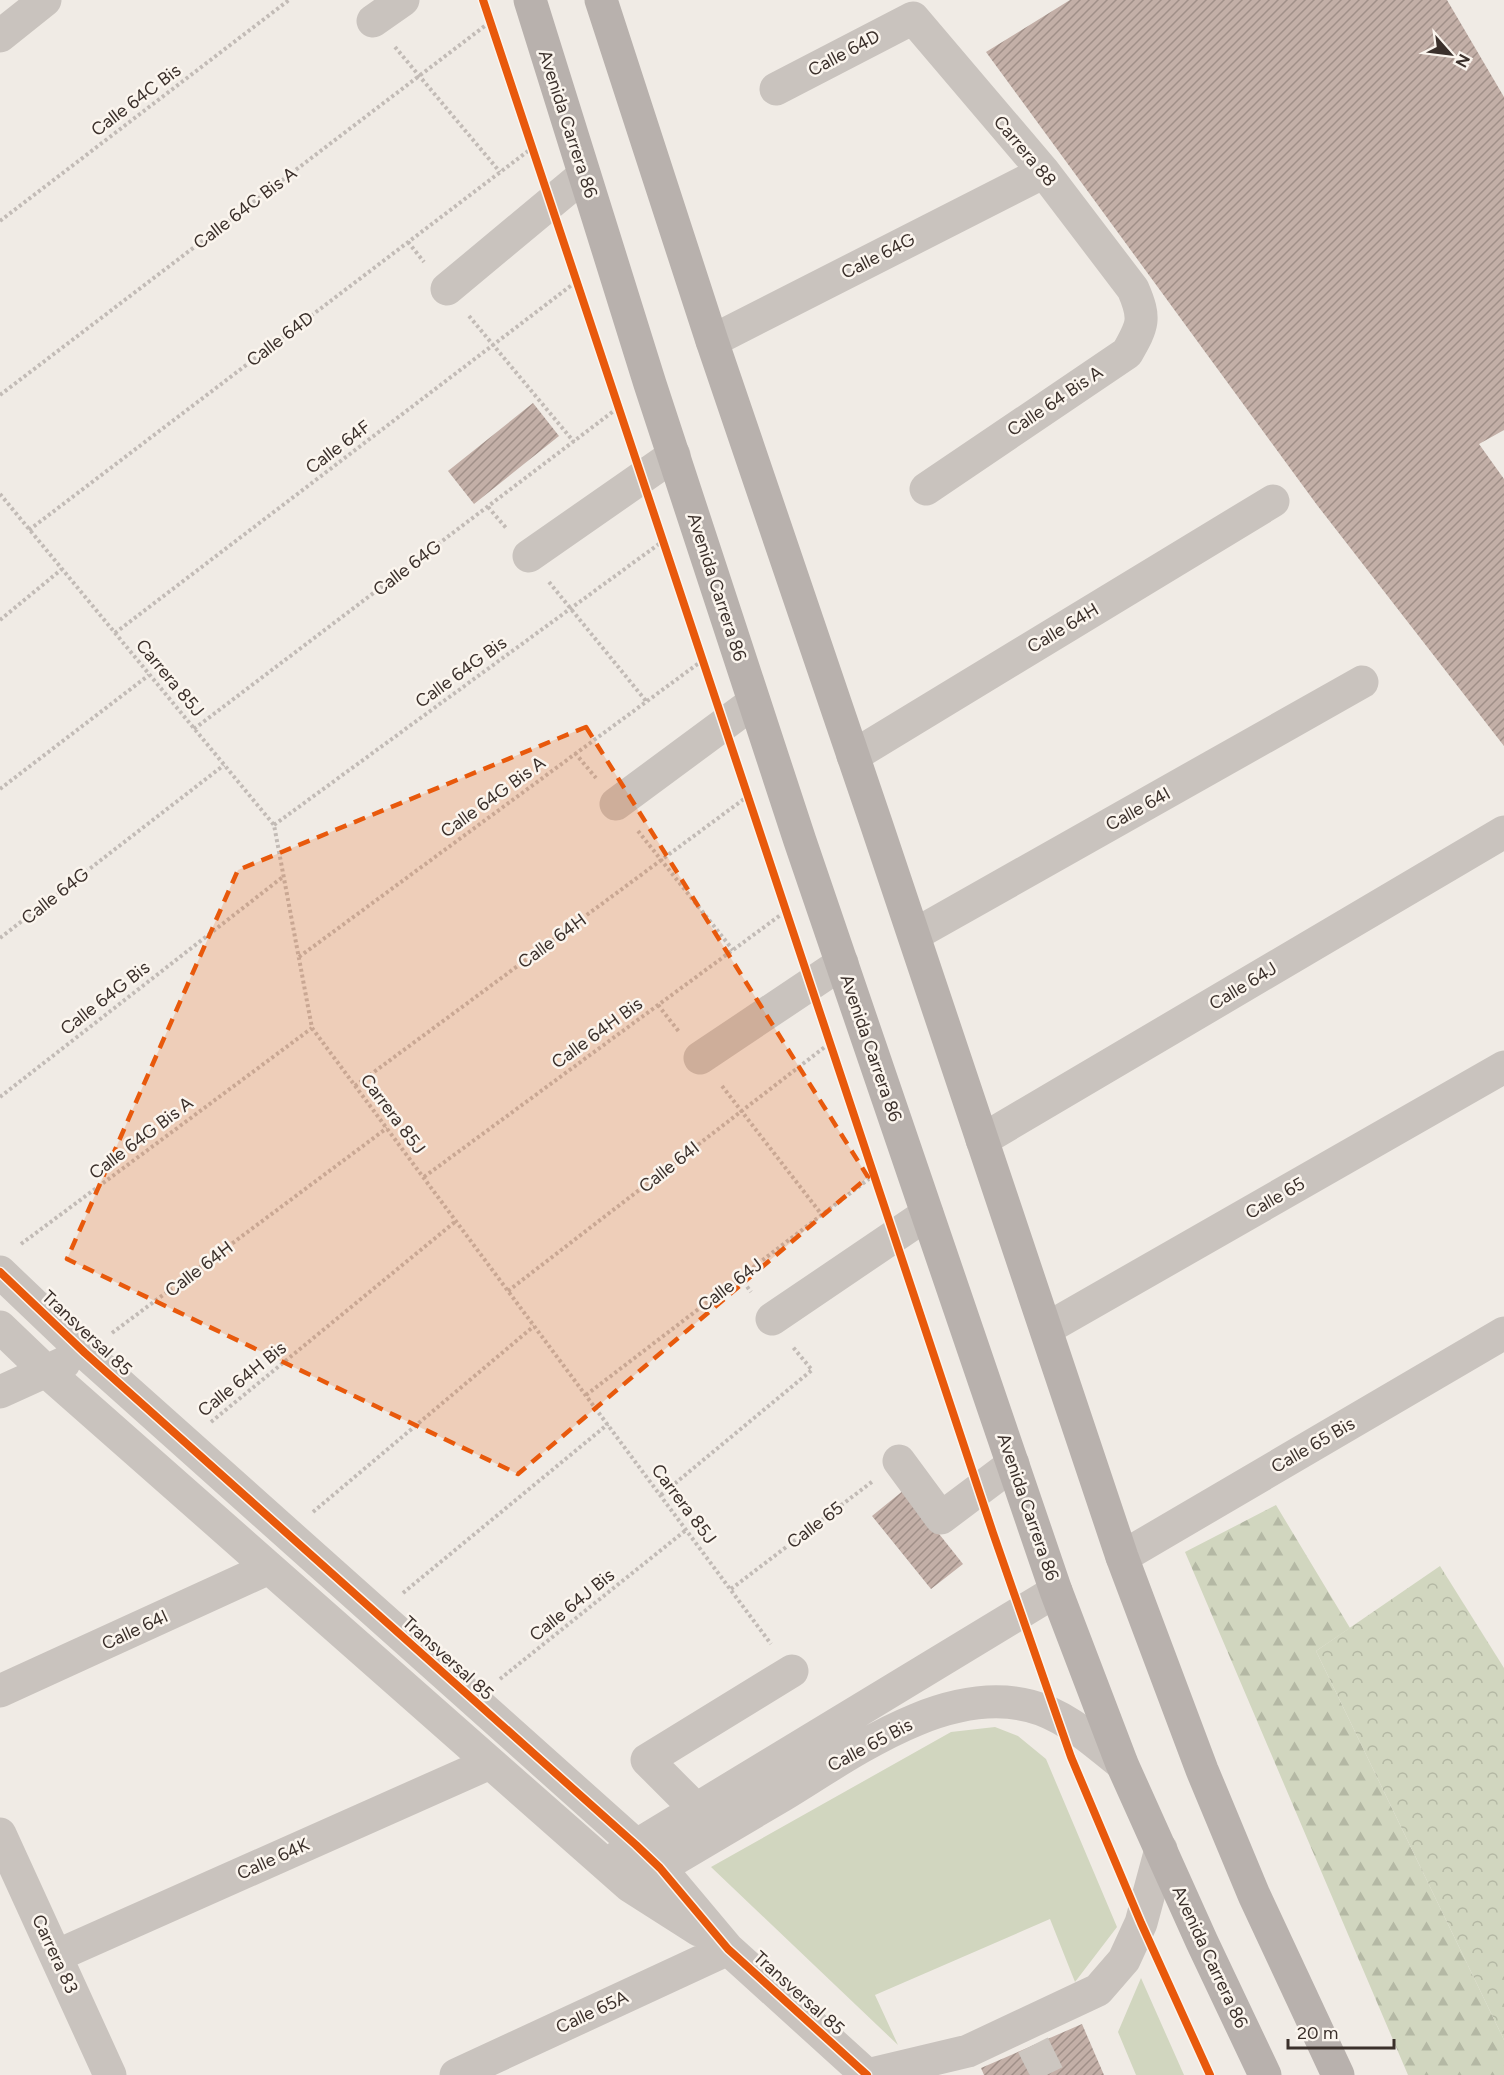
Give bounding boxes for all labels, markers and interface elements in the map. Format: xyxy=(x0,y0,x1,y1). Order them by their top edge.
north arrow xyxy=(1420,24,1480,84)
street label: Calle 64D xyxy=(804,25,884,81)
street label: Avenida Carrera 86 xyxy=(534,47,602,201)
text: N xyxy=(1452,51,1474,71)
street label: Calle 64C Bis xyxy=(87,59,185,141)
street label: Carrera 88 xyxy=(989,111,1061,191)
street label: Calle 64C Bis A xyxy=(189,162,301,254)
street label: Calle 64G xyxy=(838,228,919,284)
street label: Calle 64D xyxy=(242,307,318,371)
street label: Calle 64 Bis A xyxy=(1003,361,1107,441)
street label: Calle 64F xyxy=(301,415,375,479)
street label: Avenida Carrera 86 xyxy=(683,510,751,664)
street label: Calle 64G xyxy=(369,535,446,601)
street label: Calle 64H xyxy=(1023,598,1103,658)
street label: Calle 64G Bis xyxy=(411,632,511,712)
street label: Carrera 85J xyxy=(131,635,209,721)
street label: Calle 64G Bis A xyxy=(436,752,550,842)
street label: Calle 64I xyxy=(1102,782,1174,836)
street label: Calle 64G xyxy=(17,863,93,929)
street label: Calle 64H xyxy=(513,909,591,973)
street label: Calle 64G Bis xyxy=(56,956,154,1040)
street label: Calle 64J xyxy=(1205,957,1281,1015)
street label: Avenida Carrera 86 xyxy=(835,971,907,1125)
street label: Calle 64H Bis xyxy=(547,993,647,1073)
street label: Carrera 85J xyxy=(356,1070,430,1158)
street label: Calle 64G Bis A xyxy=(85,1092,197,1184)
street label: Calle 64I xyxy=(634,1137,704,1197)
street label: Calle 65 xyxy=(1241,1172,1309,1224)
street label: Calle 64H xyxy=(161,1236,237,1302)
street label: Calle 64J xyxy=(693,1254,767,1316)
street label: Transversal 85 xyxy=(37,1286,137,1380)
street label: Calle 64H Bis xyxy=(193,1337,291,1421)
street label: Calle 65 Bis xyxy=(1267,1412,1359,1478)
street label: Avenida Carrera 86 xyxy=(992,1430,1064,1584)
street label: Carrera 85J xyxy=(647,1460,721,1548)
street label: Calle 65 xyxy=(782,1497,848,1553)
street label: Calle 64J Bis xyxy=(525,1564,619,1646)
street label: Calle 64I xyxy=(98,1605,172,1655)
street label: Transversal 85 xyxy=(398,1611,498,1705)
street label: Calle 65 Bis xyxy=(824,1713,916,1777)
street label: Calle 64K xyxy=(233,1833,313,1885)
street label: Avenida Carrera 86 xyxy=(1167,1882,1253,2032)
street label: Carrera 83 xyxy=(27,1911,83,1997)
street label: Transversal 85 xyxy=(749,1946,849,2040)
street label: Calle 65A xyxy=(552,1986,632,2038)
scale bar xyxy=(1288,2012,1394,2050)
text: 20 m xyxy=(1297,2022,1338,2044)

